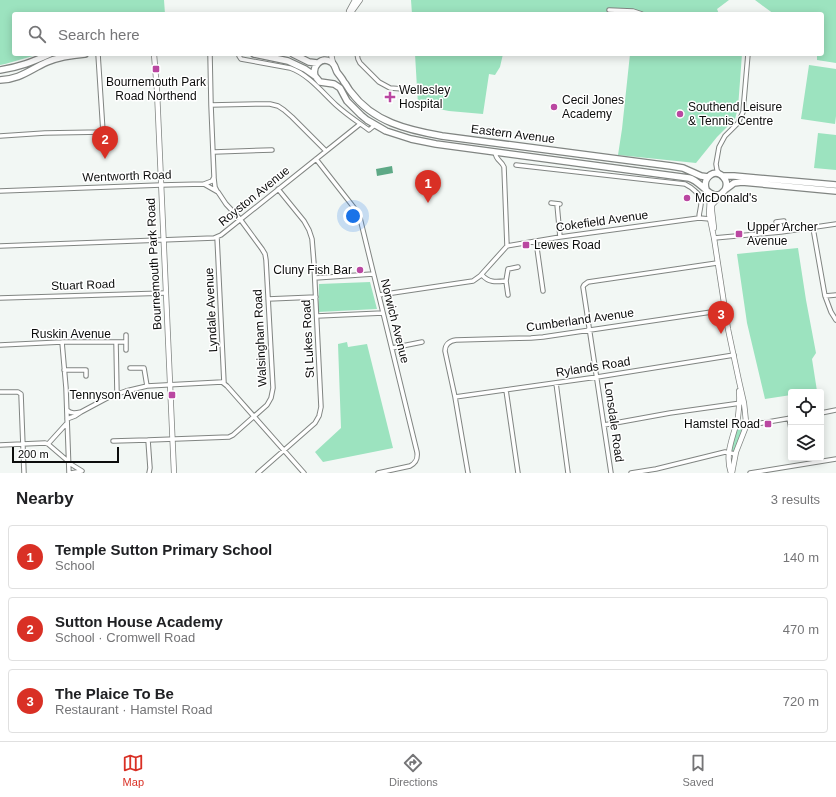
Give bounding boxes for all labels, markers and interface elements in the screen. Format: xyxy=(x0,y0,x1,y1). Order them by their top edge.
search box xyxy=(12,12,824,56)
icon: search xyxy=(26,23,48,45)
text: Search here xyxy=(58,26,140,43)
marker: Bournemouth Park Road Northend xyxy=(151,64,161,74)
place label: Bournemouth Park Road Northend xyxy=(106,75,207,103)
place label: Wellesley Hospital xyxy=(399,83,450,111)
marker: Wellesley Hospital xyxy=(384,91,396,103)
place label: Cecil Jones Academy xyxy=(562,93,624,121)
place label: Southend Leisure & Tennis Centre xyxy=(688,100,782,128)
marker: Cecil Jones Academy xyxy=(549,102,559,112)
marker: Southend Leisure & Tennis Centre xyxy=(675,109,685,119)
street label: Eastern Avenue xyxy=(470,122,556,146)
pin: 2 xyxy=(92,126,118,159)
street label: Royston Avenue xyxy=(216,163,293,229)
street label: Wentworth Road xyxy=(82,167,172,185)
pin: 1 xyxy=(415,170,441,203)
place label: McDonald's xyxy=(695,191,757,205)
marker: McDonald's xyxy=(682,193,692,203)
street label: Bournemouth Park Road xyxy=(144,198,164,330)
your location xyxy=(343,206,363,226)
street label: Cokefield Avenue xyxy=(555,208,649,234)
place label: Upper Archer Avenue xyxy=(747,220,818,248)
marker: Upper Archer Avenue xyxy=(734,229,744,239)
place label: Lewes Road xyxy=(534,238,601,252)
marker: Lewes Road xyxy=(521,240,531,250)
place label: Cluny Fish Bar xyxy=(273,263,352,277)
marker: Cluny Fish Bar xyxy=(355,265,365,275)
street label: Lyndale Avenue xyxy=(202,267,220,353)
street label: Stuart Road xyxy=(51,277,115,293)
street label: Norwich Avenue xyxy=(378,277,412,365)
street label: Walsingham Road xyxy=(250,289,270,387)
street label: St Lukes Road xyxy=(299,299,317,379)
pin: 3 xyxy=(708,301,734,334)
street label: Cumberland Avenue xyxy=(525,305,635,334)
street label: Ruskin Avenue xyxy=(31,327,111,341)
street label: Rylands Road xyxy=(555,354,631,380)
street label: Lonsdale Road xyxy=(601,381,627,463)
place label: Tennyson Avenue xyxy=(69,388,164,402)
map controls xyxy=(788,389,824,461)
button: locate xyxy=(788,389,824,425)
marker: Tennyson Avenue xyxy=(167,390,177,400)
place label: Hamstel Road xyxy=(684,417,760,431)
marker: Hamstel Road xyxy=(763,419,773,429)
button: layers xyxy=(788,425,824,461)
scale bar xyxy=(12,445,119,464)
text: 200 m xyxy=(18,448,49,460)
text: Nearby xyxy=(16,489,74,508)
text: 3 results xyxy=(771,492,820,507)
text: Temple Sutton Primary School xyxy=(55,541,272,558)
text: 1 xyxy=(26,550,34,565)
text: 140 m xyxy=(783,550,819,565)
text: School xyxy=(55,558,95,573)
text: Sutton House Academy xyxy=(55,613,223,630)
text: 2 xyxy=(26,622,34,637)
text: 470 m xyxy=(783,622,819,637)
text: School · Cromwell Road xyxy=(55,630,195,645)
text: The Plaice To Be xyxy=(55,685,174,702)
text: 3 xyxy=(26,694,34,709)
text: 720 m xyxy=(783,694,819,709)
text: Restaurant · Hamstel Road xyxy=(55,702,213,717)
tab: Map xyxy=(122,752,144,788)
tab: Directions xyxy=(389,752,438,788)
tab: Saved xyxy=(682,752,714,788)

